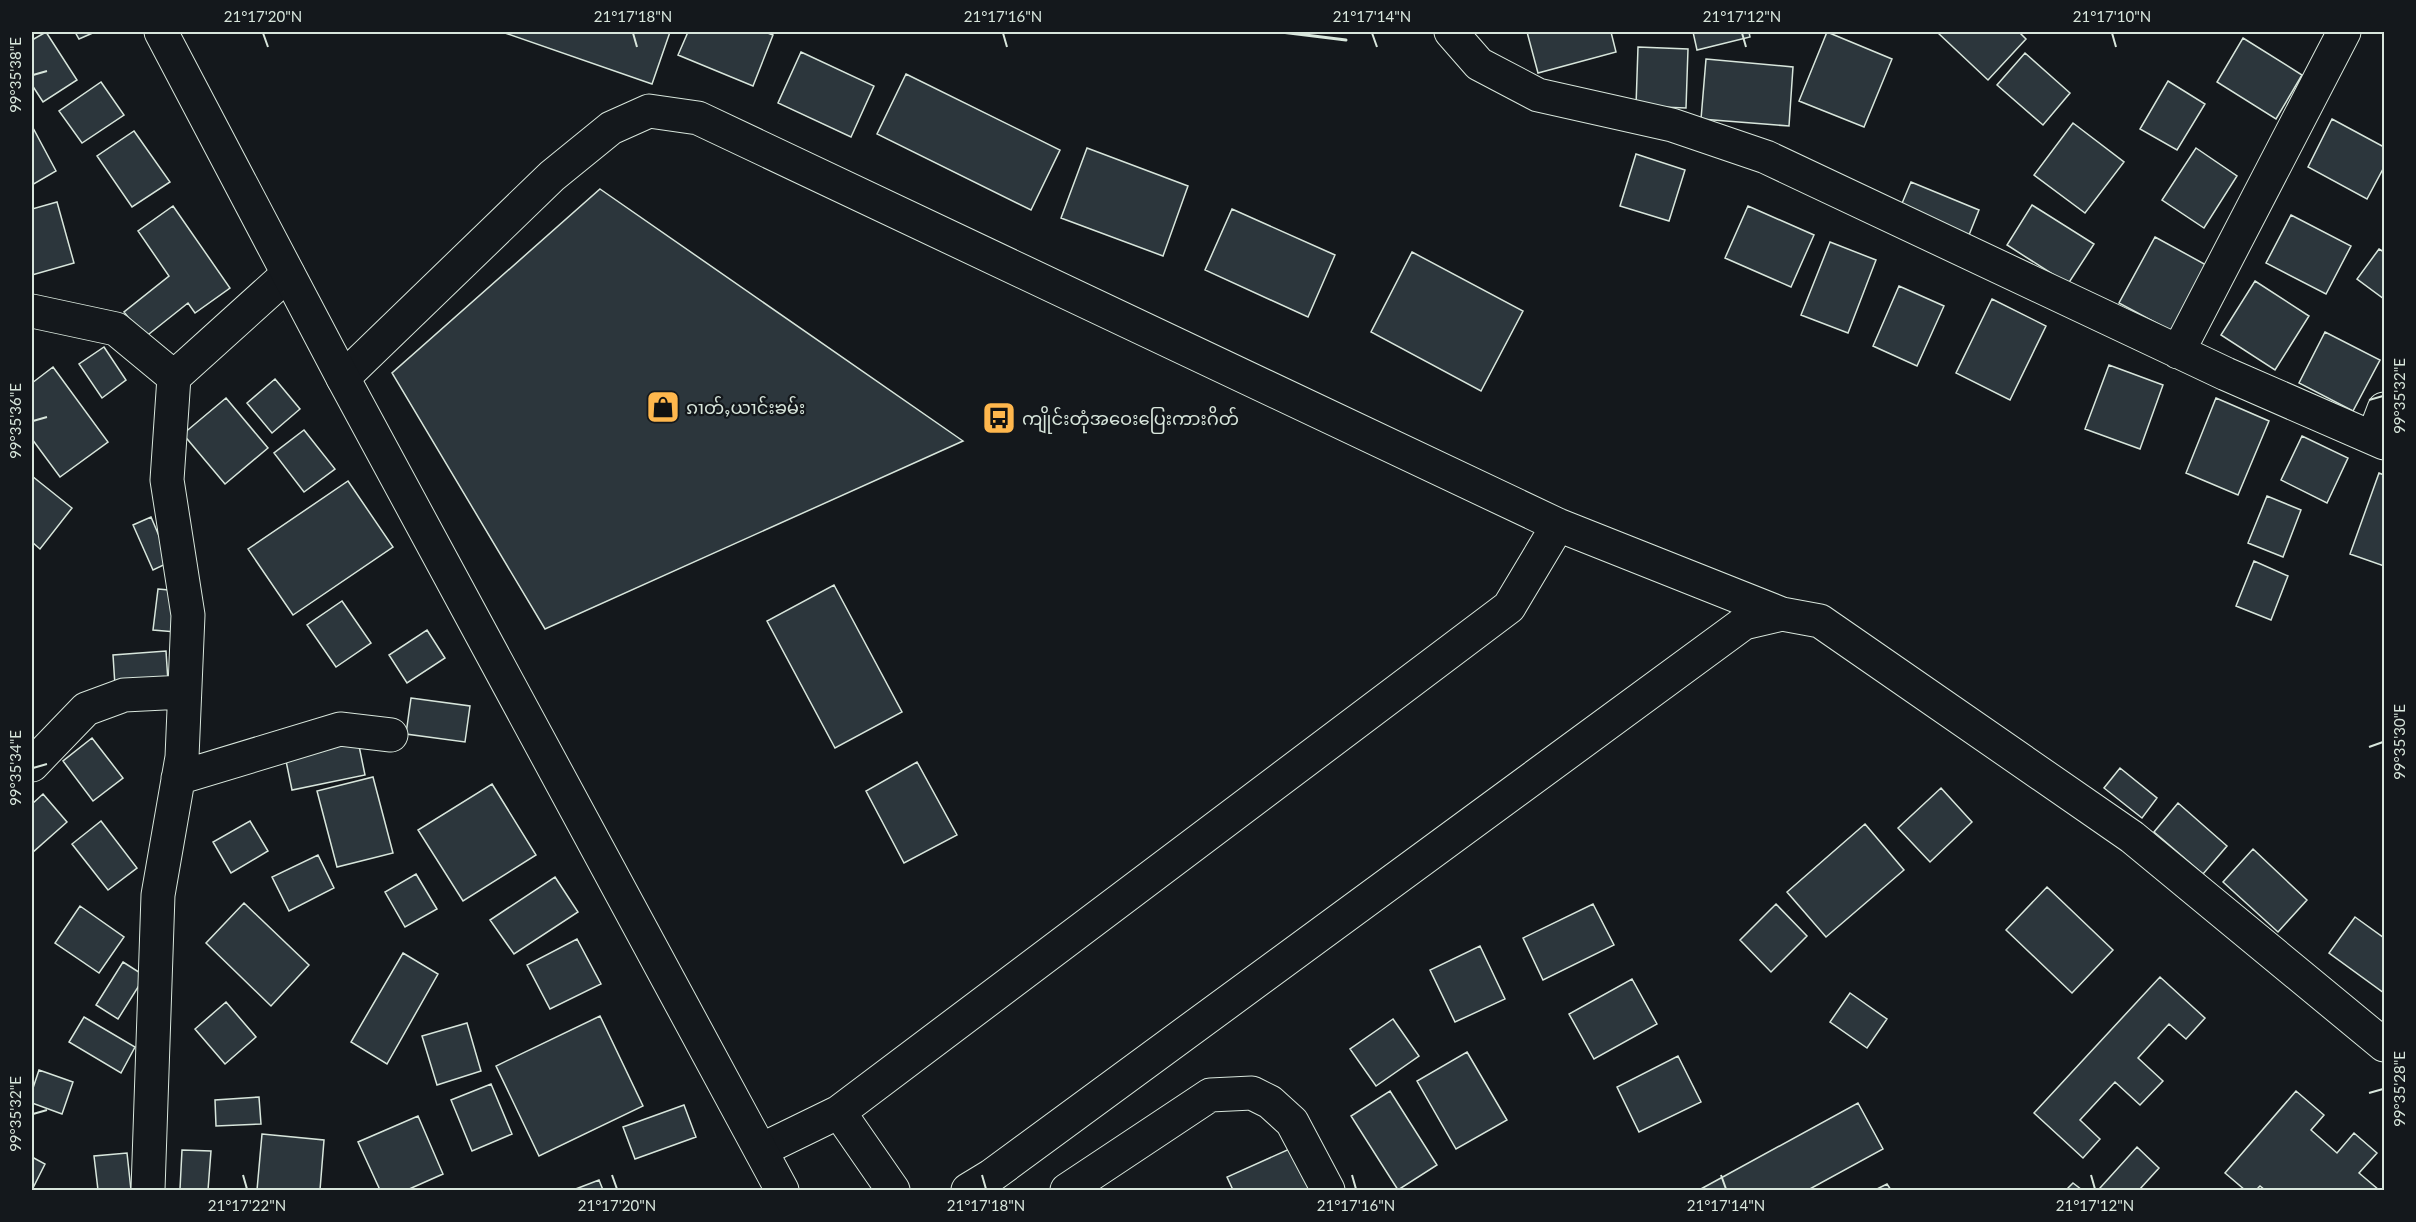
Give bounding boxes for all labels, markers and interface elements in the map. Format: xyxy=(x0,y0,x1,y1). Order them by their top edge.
text: 21°17'20"N xyxy=(224,7,302,25)
text: 21°17'18"N xyxy=(594,7,672,25)
text: 21°17'16"N xyxy=(964,7,1042,25)
text: 21°17'14"N xyxy=(1333,7,1411,25)
text: 21°17'12"N xyxy=(1703,7,1781,25)
text: 21°17'10"N xyxy=(2073,7,2151,25)
text: 99°35'38"E xyxy=(6,37,24,113)
text: 99°35'32"E xyxy=(2390,358,2408,434)
text: 99°35'36"E xyxy=(6,383,24,459)
shop icon: ၵၢတ်ႇယၢင်းၶမ်း xyxy=(645,389,681,425)
place label: ၵၢတ်ႇယၢင်းၶမ်း xyxy=(686,395,805,418)
bus stop icon: ကျိုင်းတုံအဝေးပြေးကားဂိတ် xyxy=(981,400,1017,436)
place label: ကျိုင်းတုံအဝေးပြေးကားဂိတ် xyxy=(1022,405,1239,434)
text: 99°35'30"E xyxy=(2390,704,2408,780)
text: 99°35'34"E xyxy=(6,730,24,806)
text: 99°35'28"E xyxy=(2390,1051,2408,1127)
text: 99°35'32"E xyxy=(6,1076,24,1152)
text: 21°17'22"N xyxy=(208,1196,286,1214)
text: 21°17'20"N xyxy=(578,1196,656,1214)
text: 21°17'18"N xyxy=(947,1196,1025,1214)
text: 21°17'16"N xyxy=(1317,1196,1395,1214)
text: 21°17'14"N xyxy=(1687,1196,1765,1214)
text: 21°17'12"N xyxy=(2056,1196,2134,1214)

